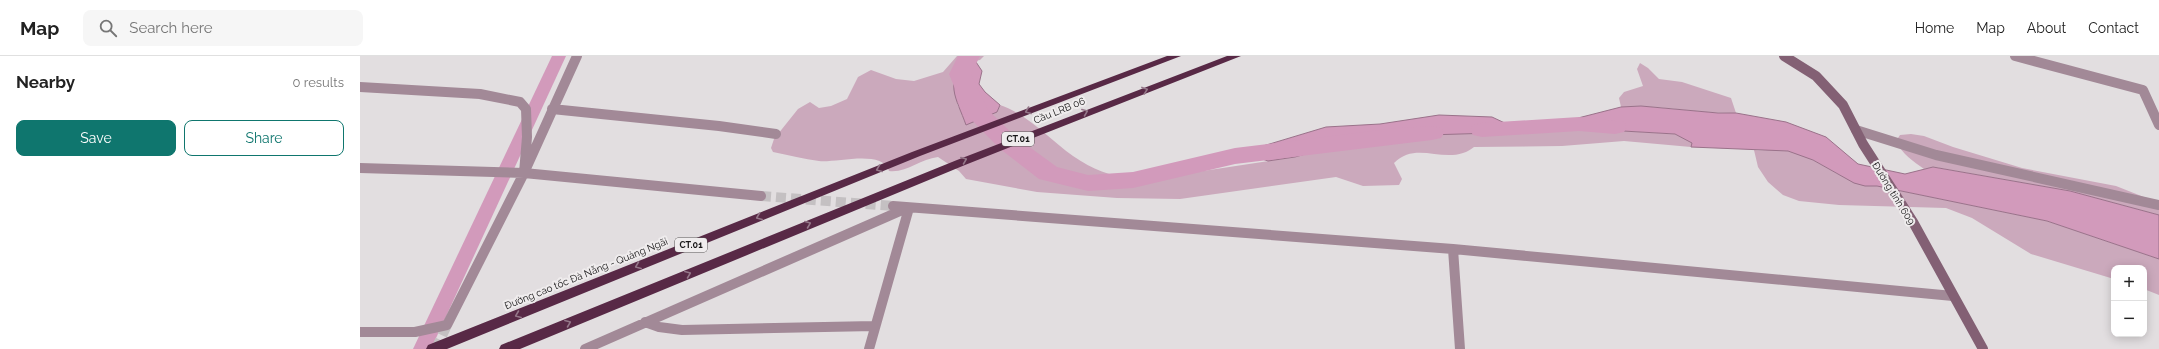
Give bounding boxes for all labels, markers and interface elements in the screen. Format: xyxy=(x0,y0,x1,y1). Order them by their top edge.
search box xyxy=(83,10,363,46)
text: Map xyxy=(20,17,59,39)
icon: search xyxy=(97,17,119,39)
text: Search here xyxy=(129,19,213,37)
text: Home xyxy=(1915,20,1954,36)
text: Map xyxy=(1976,20,2005,36)
text: About xyxy=(2027,20,2066,36)
text: Contact xyxy=(2088,20,2139,36)
text: Nearby xyxy=(16,72,75,92)
text: 0 results xyxy=(293,75,344,90)
one-way arrow xyxy=(1142,86,1149,94)
street label: Cầu LRB 06 xyxy=(1032,95,1087,126)
one-way arrow xyxy=(1024,106,1031,114)
one-way arrow xyxy=(1082,109,1089,117)
button: Save xyxy=(16,120,176,156)
button: Share xyxy=(184,120,344,156)
road number: CT.01 xyxy=(1002,132,1034,146)
one-way arrow xyxy=(961,157,968,165)
street label: Đường tỉnh 609 xyxy=(1870,160,1917,227)
one-way arrow xyxy=(876,164,883,172)
one-way arrow xyxy=(755,213,762,221)
one-way arrow xyxy=(805,221,812,229)
street label: Đường cao tốc Đà Nẵng - Quảng Ngãi xyxy=(503,236,669,311)
road number: CT.01 xyxy=(675,238,707,252)
one-way arrow xyxy=(635,261,643,269)
map controls xyxy=(2111,265,2147,337)
button: + xyxy=(2111,265,2147,301)
one-way arrow xyxy=(684,271,692,279)
button: − xyxy=(2111,301,2147,337)
one-way arrow xyxy=(514,310,521,318)
one-way arrow xyxy=(564,320,571,328)

